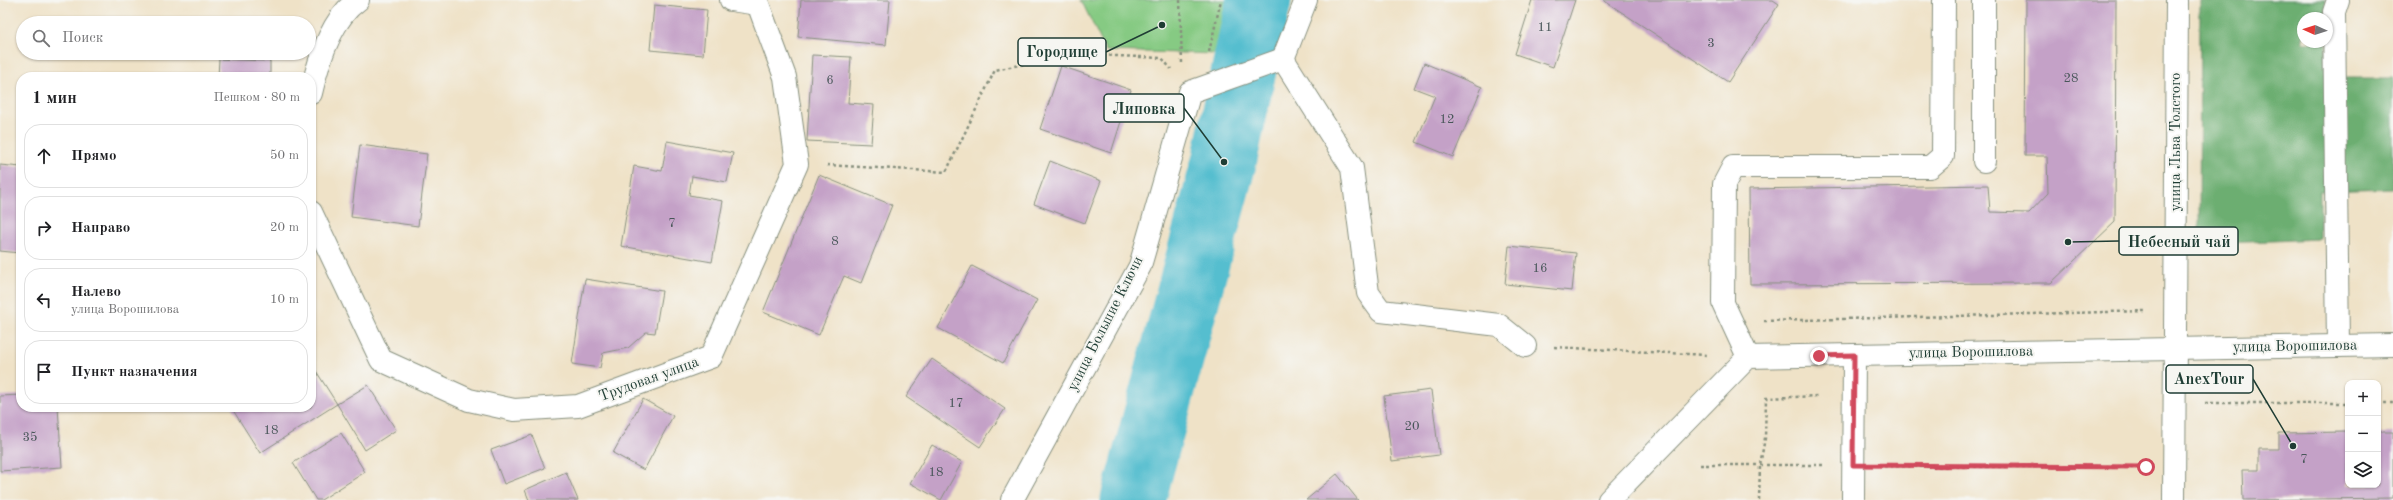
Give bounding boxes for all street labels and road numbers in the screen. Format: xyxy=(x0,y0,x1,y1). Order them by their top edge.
street label: улица Льва Толстого xyxy=(2169,73,2184,212)
street label: улица Большие Ключи xyxy=(1065,254,1147,394)
street label: улица Ворошилова xyxy=(2233,338,2358,356)
street label: улица Ворошилова xyxy=(1909,344,2034,362)
street label: Трудовая улица xyxy=(597,355,702,405)

